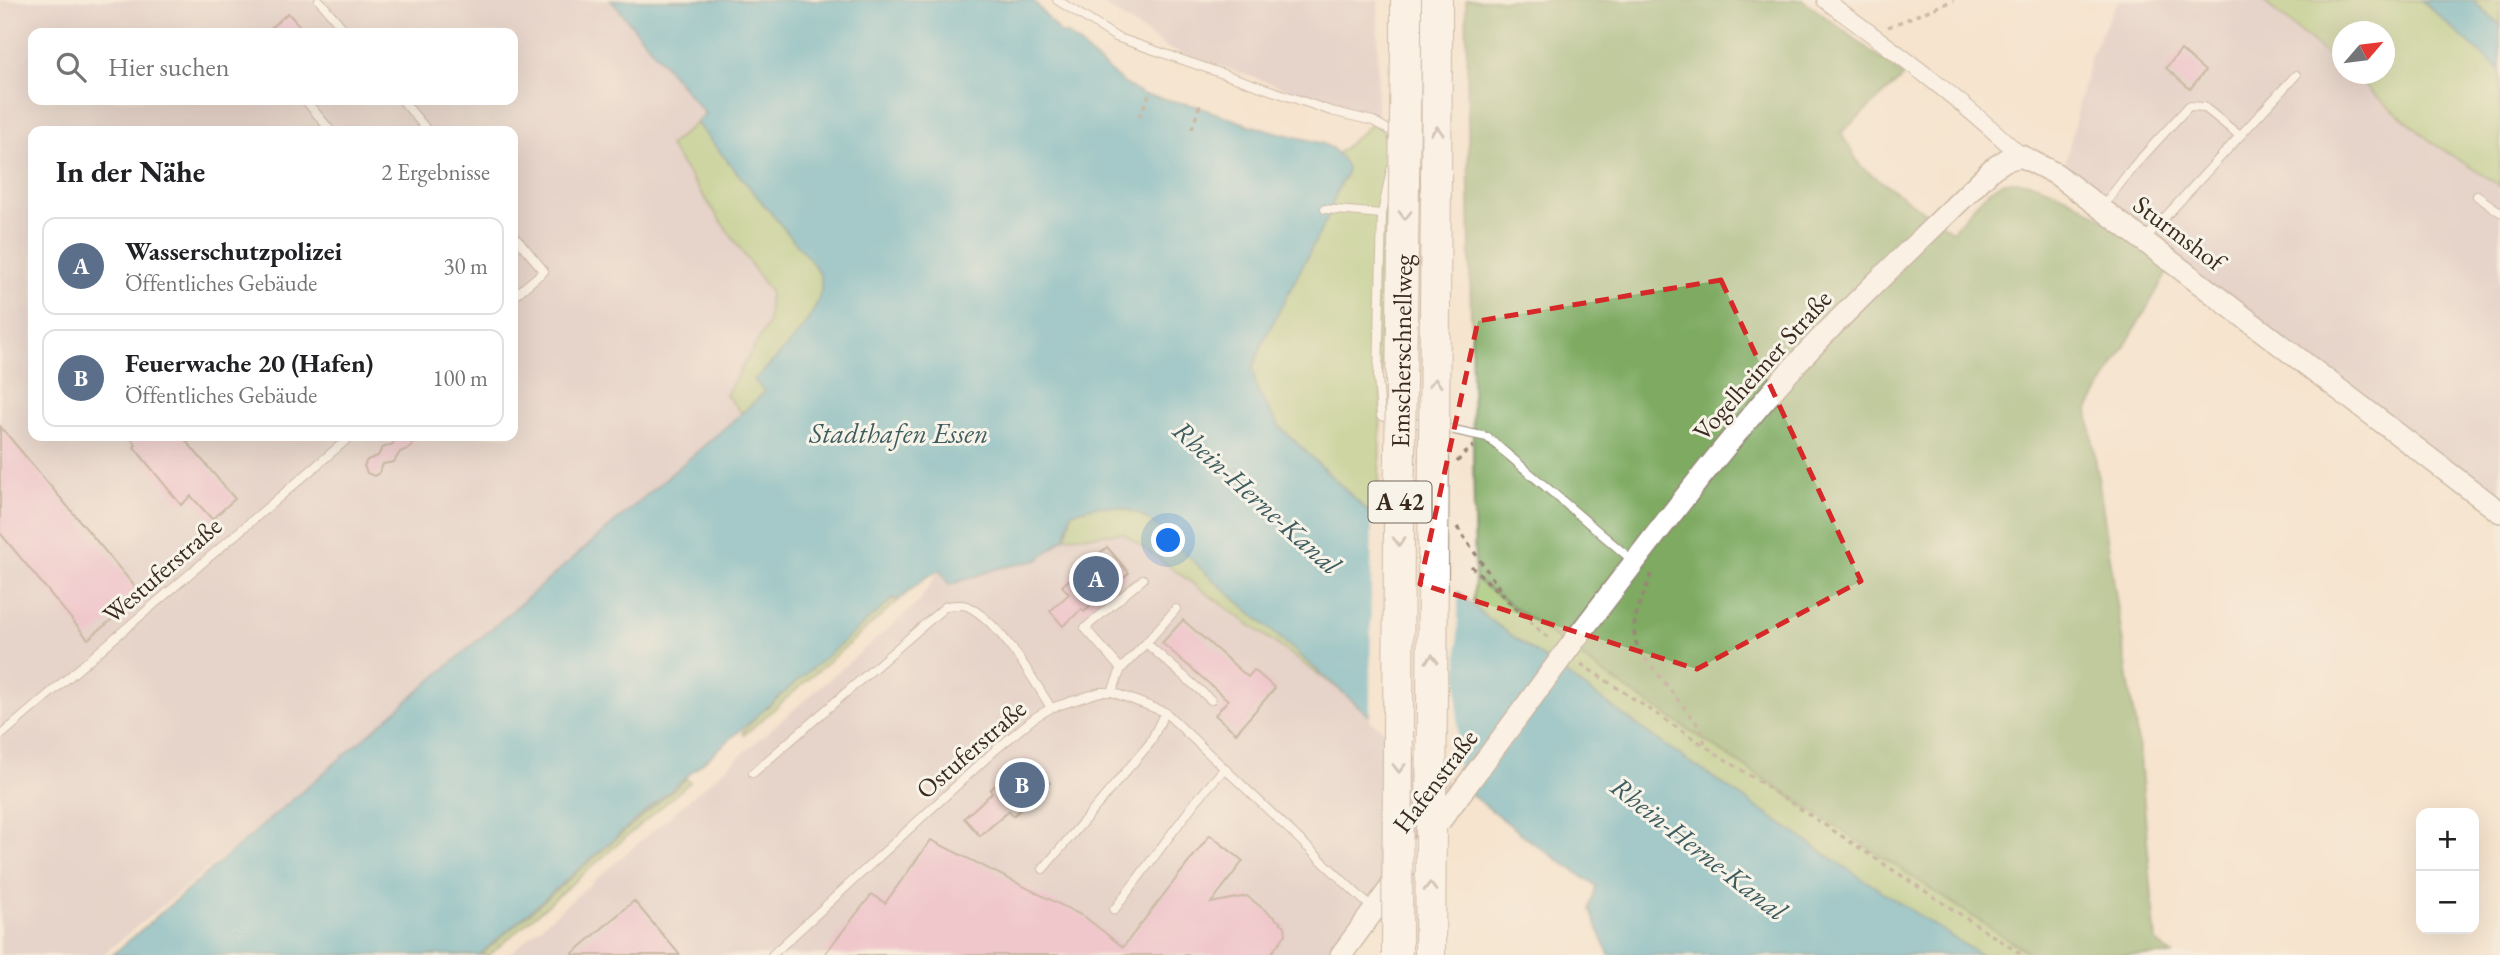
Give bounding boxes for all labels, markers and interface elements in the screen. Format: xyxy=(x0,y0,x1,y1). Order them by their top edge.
north arrow xyxy=(2332,21,2395,84)
search box xyxy=(28,28,518,105)
icon: search xyxy=(52,48,90,86)
text: Hier suchen xyxy=(108,50,229,84)
one-way arrow xyxy=(1429,125,1445,136)
text: In der Nähe xyxy=(56,152,205,191)
text: 2 Ergebnisse xyxy=(381,157,490,187)
street label: Sturmshof xyxy=(2127,188,2234,280)
one-way arrow xyxy=(1397,211,1413,221)
text: Wasserschutzpolizei xyxy=(125,234,342,268)
text: A xyxy=(73,251,89,281)
text: 30 m xyxy=(443,251,488,281)
street label: Emscherschnellweg xyxy=(1383,253,1420,448)
text: Öffentliches Gebäude xyxy=(125,268,317,298)
street label: Vogelheimer Straße xyxy=(1685,282,1839,448)
text: Feuerwache 20 (Hafen) xyxy=(125,346,374,380)
text: B xyxy=(74,363,88,393)
text: 100 m xyxy=(432,363,488,393)
one-way arrow xyxy=(1427,377,1443,388)
text: Öffentliches Gebäude xyxy=(125,380,317,410)
water label: Rhein-Herne-Kanal xyxy=(1165,412,1349,583)
water label: Stadthafen Essen xyxy=(808,415,989,451)
road number: A 42 xyxy=(1368,481,1432,522)
street label: Westuferstraße xyxy=(95,509,229,631)
your location xyxy=(1151,523,1185,557)
one-way arrow xyxy=(1391,536,1407,546)
pin: A xyxy=(1073,553,1119,605)
one-way arrow xyxy=(1424,654,1440,664)
street label: Ostuferstraße xyxy=(909,692,1033,806)
street label: Hafenstraße xyxy=(1385,722,1485,840)
pin: B xyxy=(999,759,1045,811)
one-way arrow xyxy=(1391,763,1407,774)
water label: Rhein-Herne-Kanal xyxy=(1604,768,1795,929)
map controls xyxy=(2416,808,2479,934)
button: + xyxy=(2416,808,2479,871)
button: − xyxy=(2416,871,2479,934)
one-way arrow xyxy=(1423,881,1438,892)

